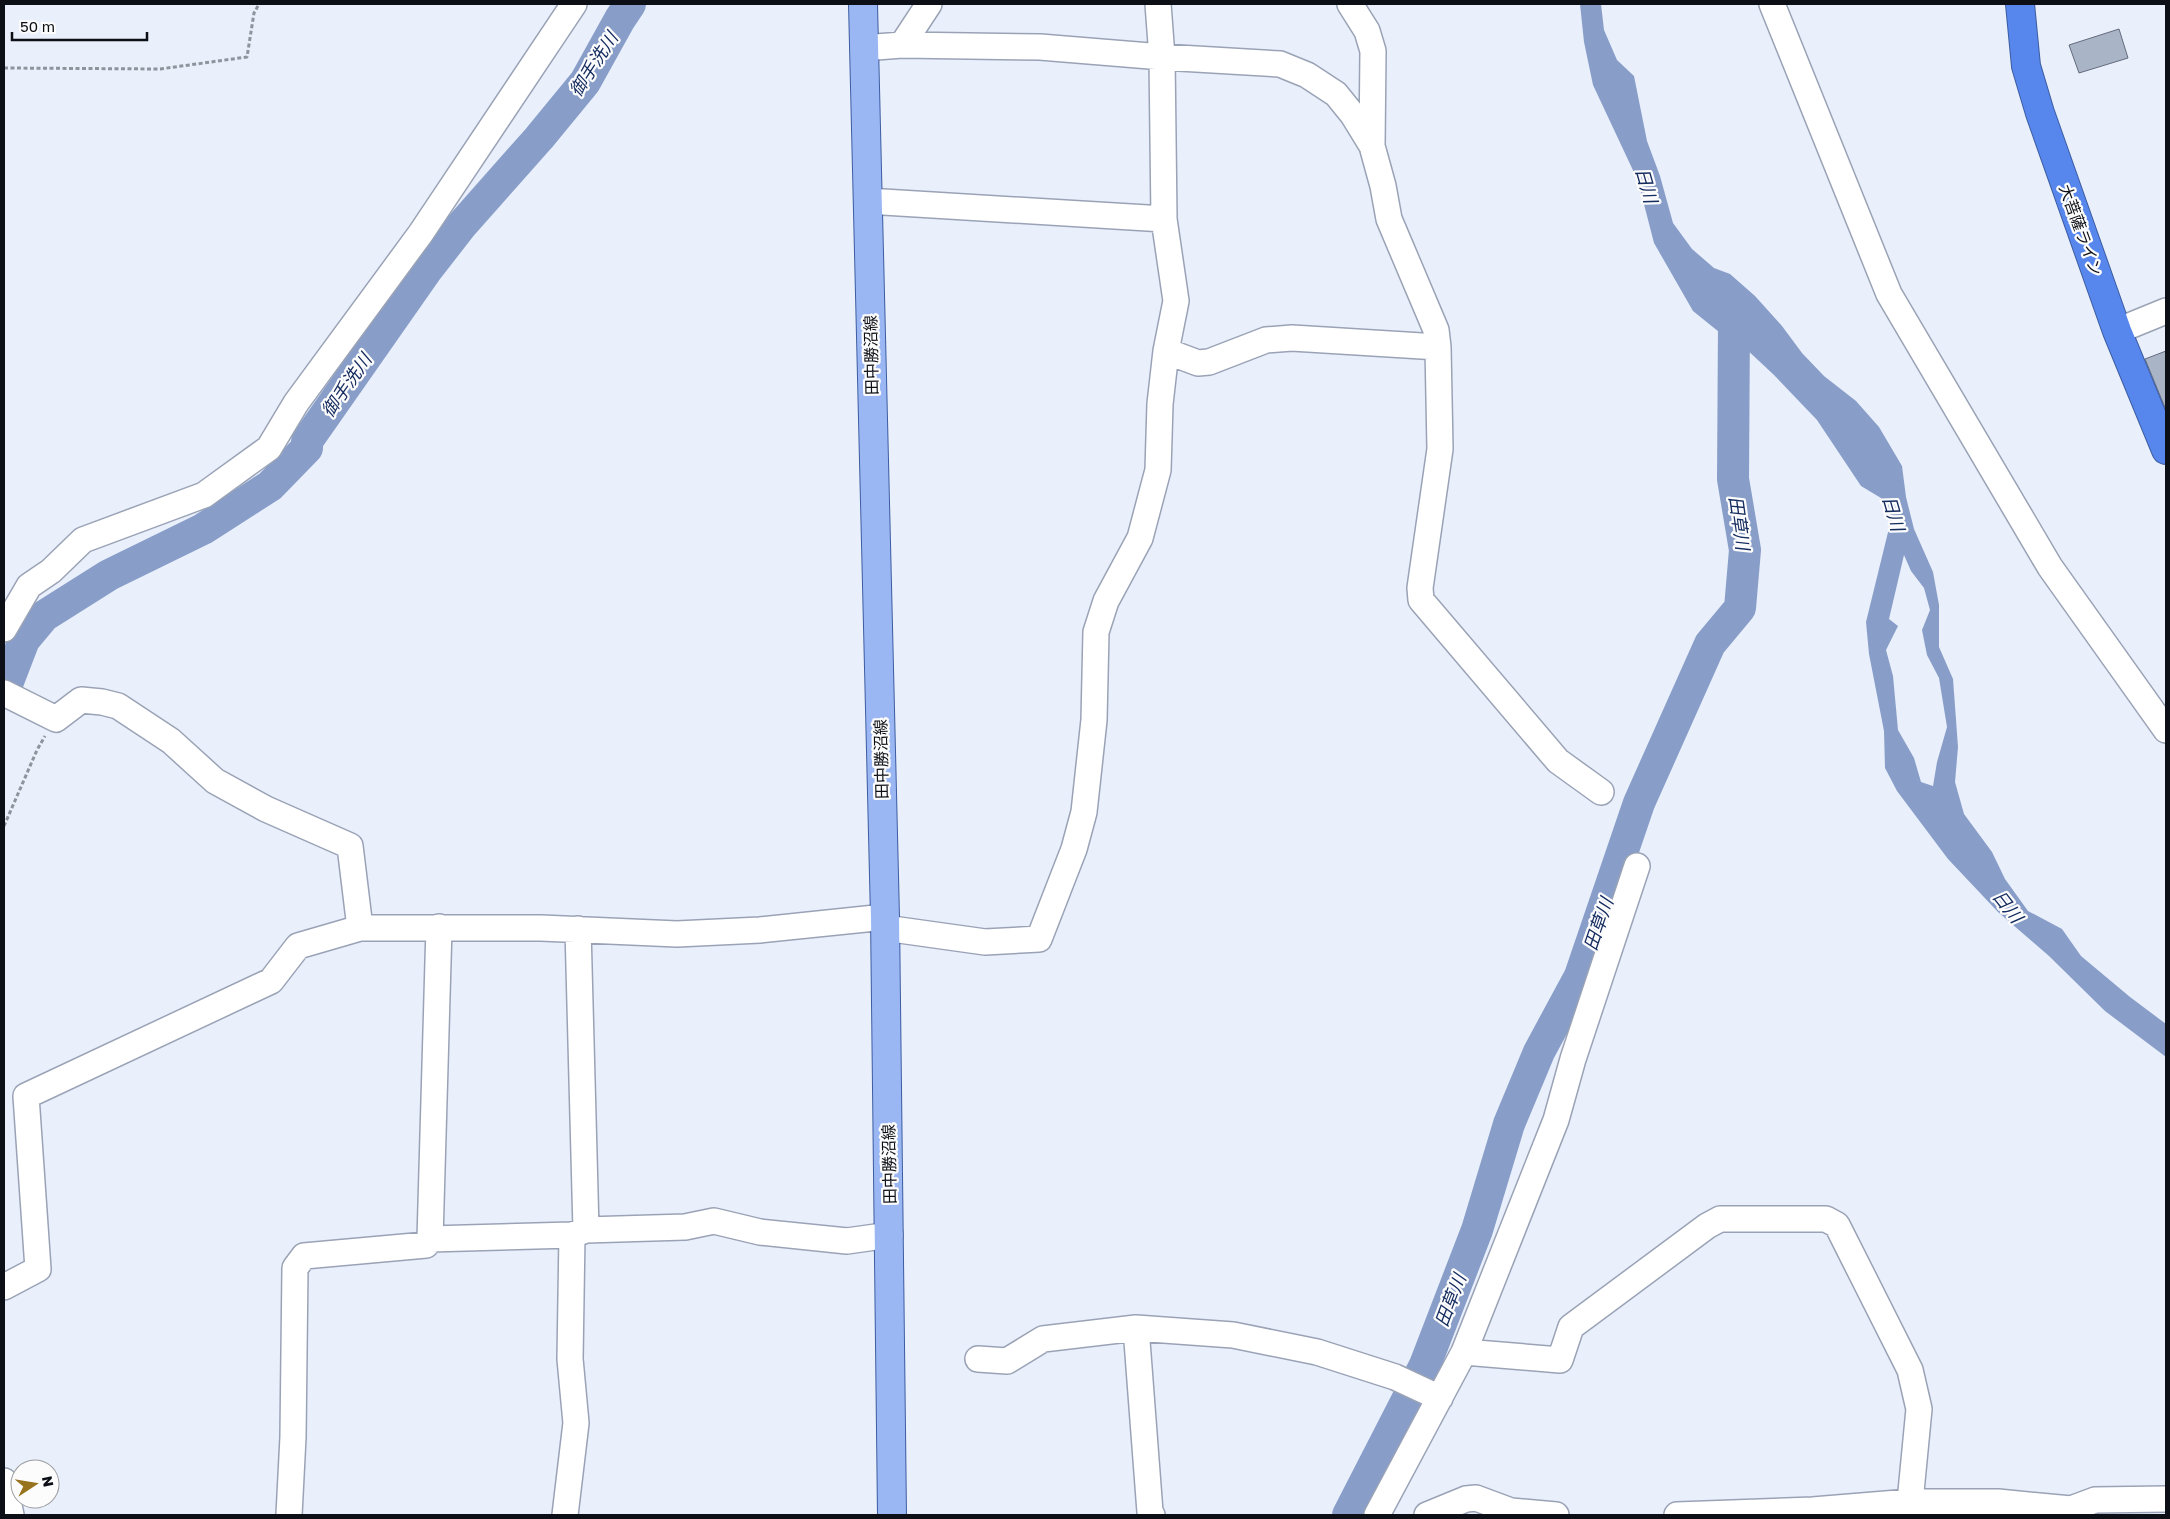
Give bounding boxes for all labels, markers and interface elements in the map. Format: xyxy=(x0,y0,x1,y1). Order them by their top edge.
scale bar xyxy=(12,10,148,42)
text: 50 m xyxy=(20,17,55,35)
water label: 御手洗川 xyxy=(564,26,623,100)
water label: 日川 xyxy=(1631,165,1663,207)
street label: 大菩薩ライン xyxy=(2055,181,2107,279)
street label: 田中勝沼線 xyxy=(860,315,882,395)
water label: 御手洗川 xyxy=(316,348,377,421)
water label: 日川 xyxy=(1878,493,1910,535)
water label: 田草川 xyxy=(1725,495,1755,553)
street label: 田中勝沼線 xyxy=(870,719,892,799)
water label: 日川 xyxy=(1988,885,2029,929)
water label: 田草川 xyxy=(1579,893,1618,953)
street label: 田中勝沼線 xyxy=(878,1124,900,1204)
water label: 田草川 xyxy=(1430,1269,1471,1329)
north arrow xyxy=(10,1459,60,1509)
text: N xyxy=(39,1474,58,1488)

